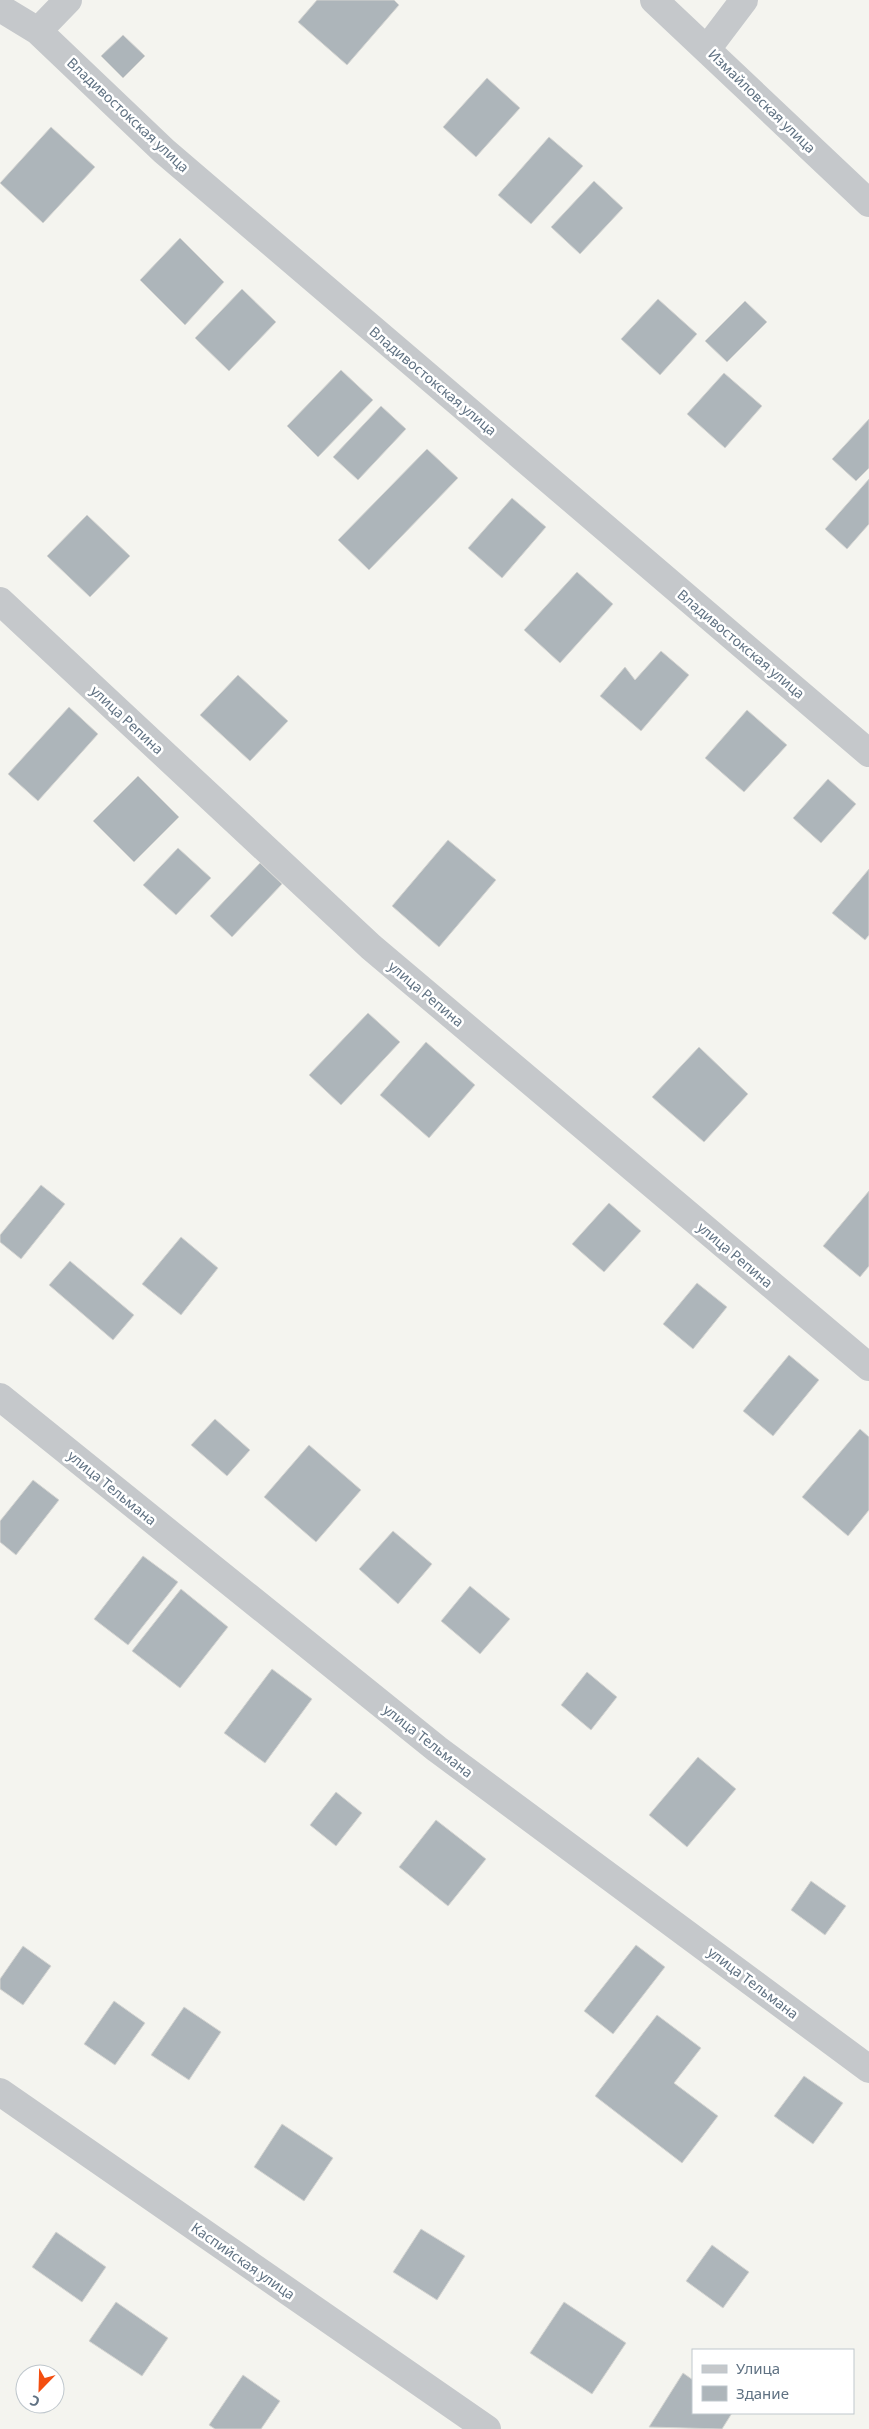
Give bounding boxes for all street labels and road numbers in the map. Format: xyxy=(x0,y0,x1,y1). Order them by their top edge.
street label: Измайловская улица xyxy=(705,44,820,157)
street label: Владивостокская улица xyxy=(63,53,194,176)
street label: Владивостокская улица xyxy=(366,322,501,439)
street label: Владивостокская улица xyxy=(674,585,809,702)
street label: улица Репина xyxy=(87,681,168,758)
street label: улица Репина xyxy=(385,956,468,1031)
street label: улица Репина xyxy=(694,1217,777,1292)
street label: улица Тельмана xyxy=(64,1446,161,1529)
street label: улица Тельмана xyxy=(379,1700,477,1782)
street label: улица Тельмана xyxy=(704,1942,803,2023)
street label: Каспийская улица xyxy=(188,2218,299,2303)

